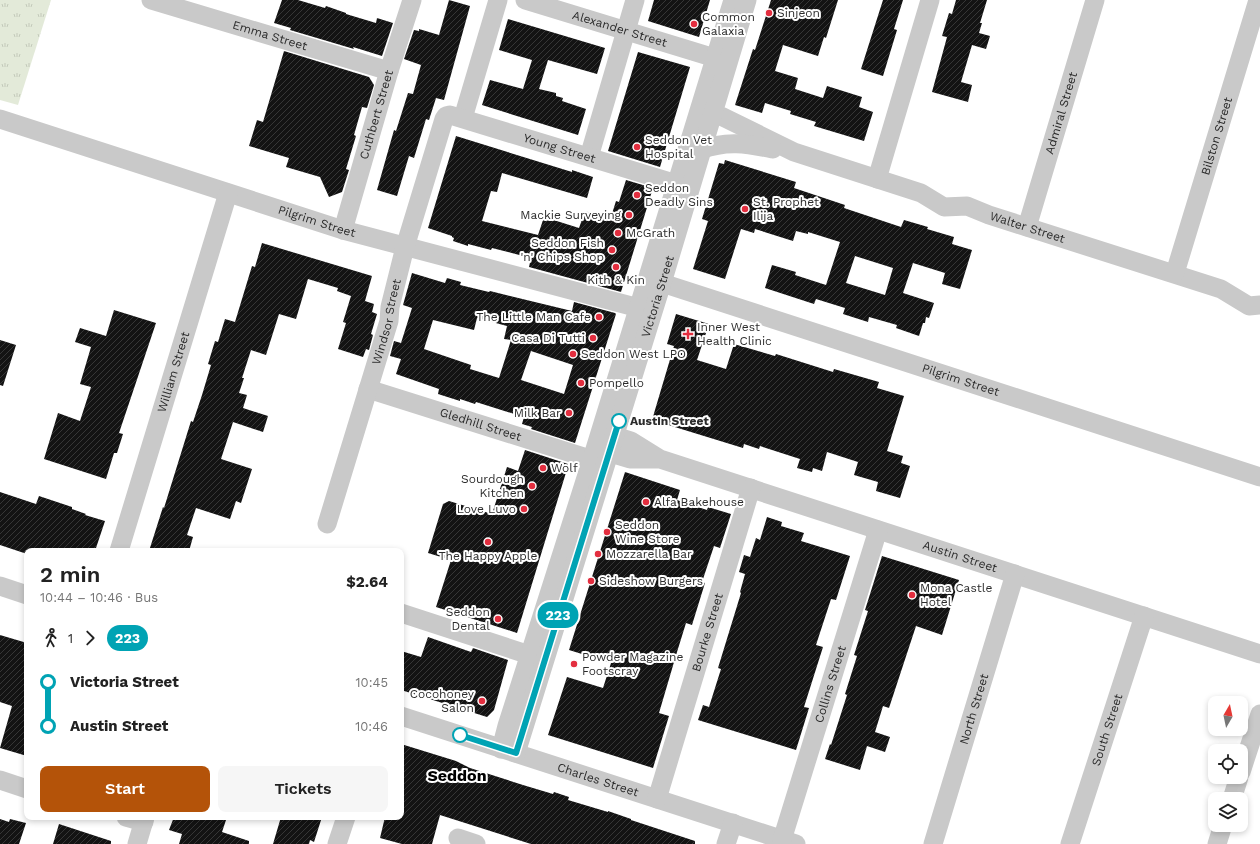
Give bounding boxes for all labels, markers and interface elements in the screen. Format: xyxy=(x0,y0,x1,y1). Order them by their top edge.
place label: Sinjeon xyxy=(777,6,820,20)
street label: Alexander Street xyxy=(571,8,669,50)
marker: Sinjeon xyxy=(764,8,774,18)
place label: Common Galaxia xyxy=(702,10,755,38)
street label: Emma Street xyxy=(231,18,309,53)
marker: Common Galaxia xyxy=(689,19,699,29)
street label: Cuthbert Street xyxy=(357,68,396,161)
street label: Admiral Street xyxy=(1042,70,1080,156)
street label: Bilston Street xyxy=(1198,95,1235,177)
street label: Young Street xyxy=(522,131,597,166)
place label: Seddon Vet Hospital xyxy=(645,133,712,161)
marker: Seddon Vet Hospital xyxy=(632,142,642,152)
place label: Seddon Deadly Sins xyxy=(645,181,713,209)
marker: Seddon Deadly Sins xyxy=(632,190,642,200)
place label: St. Prophet Ilija xyxy=(753,195,819,223)
street label: Pilgrim Street xyxy=(276,202,357,240)
marker: St. Prophet Ilija xyxy=(740,204,750,214)
place label: Mackie Surveying xyxy=(520,208,622,222)
street label: Walter Street xyxy=(988,209,1067,246)
marker: Mackie Surveying xyxy=(624,210,634,220)
place label: McGrath xyxy=(626,226,675,240)
marker: McGrath xyxy=(613,228,623,238)
place label: Seddon Fish 'n' Chips Shop xyxy=(521,236,604,264)
marker: Seddon Fish 'n' Chips Shop xyxy=(607,245,617,255)
street label: Victoria Street xyxy=(639,254,677,339)
marker: Kith & Kin xyxy=(611,262,621,272)
place label: Kith & Kin xyxy=(587,273,645,287)
street label: Windsor Street xyxy=(369,277,404,366)
place label: The Little Man Cafe xyxy=(476,310,591,324)
marker: The Little Man Cafe xyxy=(594,312,604,322)
place label: Inner West Health Clinic xyxy=(697,320,772,348)
marker: Inner West Health Clinic xyxy=(682,328,694,340)
street label: William Street xyxy=(155,330,192,414)
place label: Casa Di Tutti xyxy=(511,331,585,345)
marker: Casa Di Tutti xyxy=(588,333,598,343)
place label: Seddon West LPO xyxy=(581,347,686,361)
marker: Seddon West LPO xyxy=(568,349,578,359)
street label: Pilgrim Street xyxy=(920,361,1001,399)
place label: Pompello xyxy=(589,376,644,390)
marker: Pompello xyxy=(576,378,586,388)
street label: Gledhill Street xyxy=(438,405,523,444)
place label: Milk Bar xyxy=(514,406,561,420)
marker: Milk Bar xyxy=(564,408,574,418)
marker: Austin Street xyxy=(611,413,627,429)
place label: Austin Street xyxy=(630,414,709,428)
place label: Wolf xyxy=(551,461,578,475)
marker: Wolf xyxy=(538,463,548,473)
place label: Sourdough Kitchen xyxy=(461,472,524,500)
marker: Sourdough Kitchen xyxy=(527,481,537,491)
place label: Alfa Bakehouse xyxy=(654,495,744,509)
marker: Alfa Bakehouse xyxy=(641,497,651,507)
place label: Love Luvo xyxy=(457,502,516,516)
marker: Love Luvo xyxy=(519,504,529,514)
place label: Seddon Wine Store xyxy=(615,518,680,546)
marker: Seddon Wine Store xyxy=(602,527,612,537)
marker: The Happy Apple xyxy=(483,537,493,547)
street label: Austin Street xyxy=(921,538,999,575)
place label: Mozzarella Bar xyxy=(606,547,692,561)
place label: The Happy Apple xyxy=(439,549,538,563)
marker: Mozzarella Bar xyxy=(593,549,603,559)
text: 2 min xyxy=(40,562,100,587)
text: $2.64 xyxy=(346,573,388,591)
place label: Sideshow Burgers xyxy=(599,574,703,588)
marker: Sideshow Burgers xyxy=(586,576,596,586)
place label: Mona Castle Hotel xyxy=(920,581,992,609)
text: 10:44 – 10:46 · Bus xyxy=(40,590,158,605)
marker: Mona Castle Hotel xyxy=(907,590,917,600)
street label: Bourke Street xyxy=(689,592,726,673)
line badge: 223 xyxy=(535,602,581,628)
place label: Seddon Dental xyxy=(446,605,490,633)
text: 223 xyxy=(546,607,571,623)
marker: Seddon Dental xyxy=(493,614,503,624)
icon: walk xyxy=(40,627,62,649)
icon: forward xyxy=(79,627,101,649)
text: 223 xyxy=(115,630,140,646)
text: 1 xyxy=(68,631,73,646)
street label: Collins Street xyxy=(812,644,849,725)
place label: Powder Magazine Footscray xyxy=(582,650,683,678)
marker: Powder Magazine Footscray xyxy=(569,659,579,669)
street label: North Street xyxy=(957,672,991,746)
text: Victoria Street xyxy=(70,673,179,691)
text: 10:45 xyxy=(355,675,388,690)
place label: Cocohoney Salon xyxy=(410,687,475,715)
street label: South Street xyxy=(1089,692,1125,768)
marker: Cocohoney Salon xyxy=(477,696,487,706)
north arrow xyxy=(1208,696,1248,736)
map controls xyxy=(1208,696,1248,832)
text: Austin Street xyxy=(70,717,168,735)
text: 10:46 xyxy=(355,719,388,734)
unlabelled marker xyxy=(452,727,468,743)
button: locate xyxy=(1208,744,1248,784)
street label: Charles Street xyxy=(556,760,640,800)
button: Start xyxy=(40,766,210,812)
button: Tickets xyxy=(218,766,388,812)
district label: Seddon xyxy=(427,766,487,785)
button: layers xyxy=(1208,792,1248,832)

